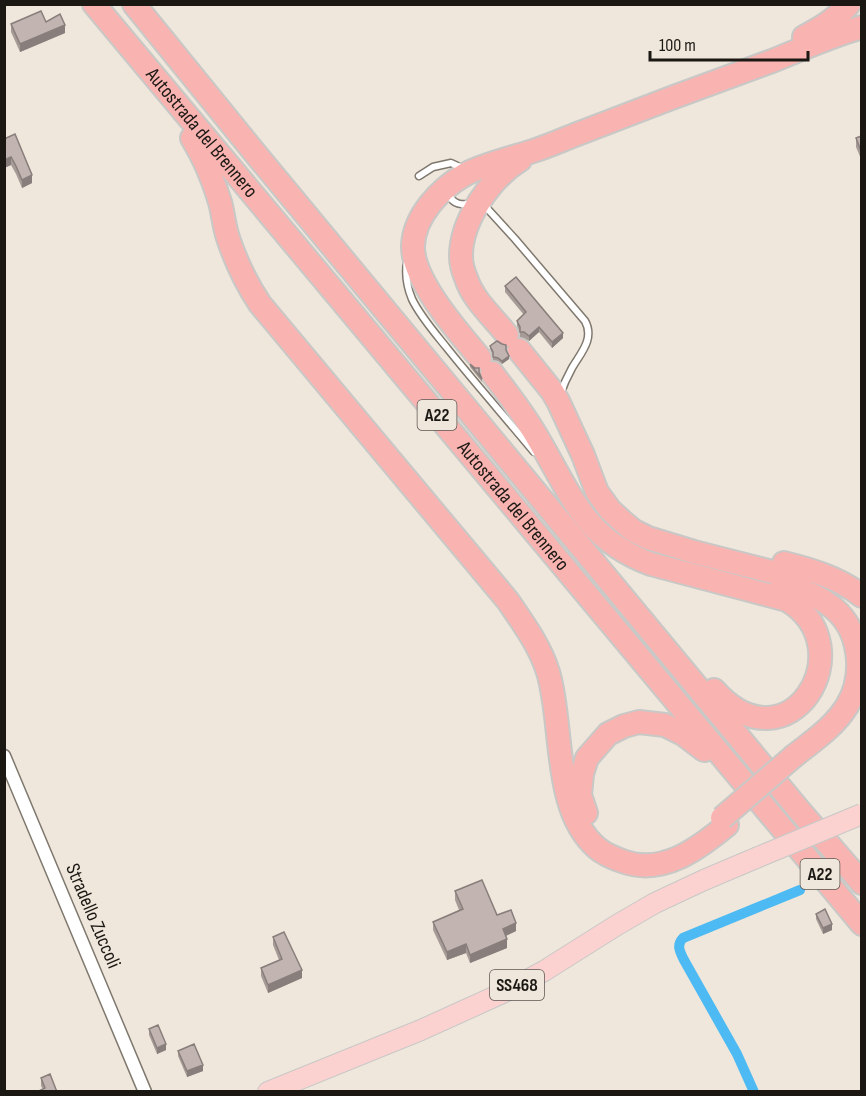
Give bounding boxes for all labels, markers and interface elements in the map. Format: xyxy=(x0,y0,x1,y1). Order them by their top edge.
scale bar xyxy=(650,24,808,62)
text: 100 m xyxy=(659,35,696,56)
street label: Autostrada del Brennero xyxy=(140,63,263,203)
road number: A22 xyxy=(418,400,456,430)
street label: Autostrada del Brennero xyxy=(452,436,574,576)
road number: A22 xyxy=(800,859,840,889)
street label: Stradello Zuccoli xyxy=(60,860,126,972)
road number: SS468 xyxy=(490,970,544,1000)

